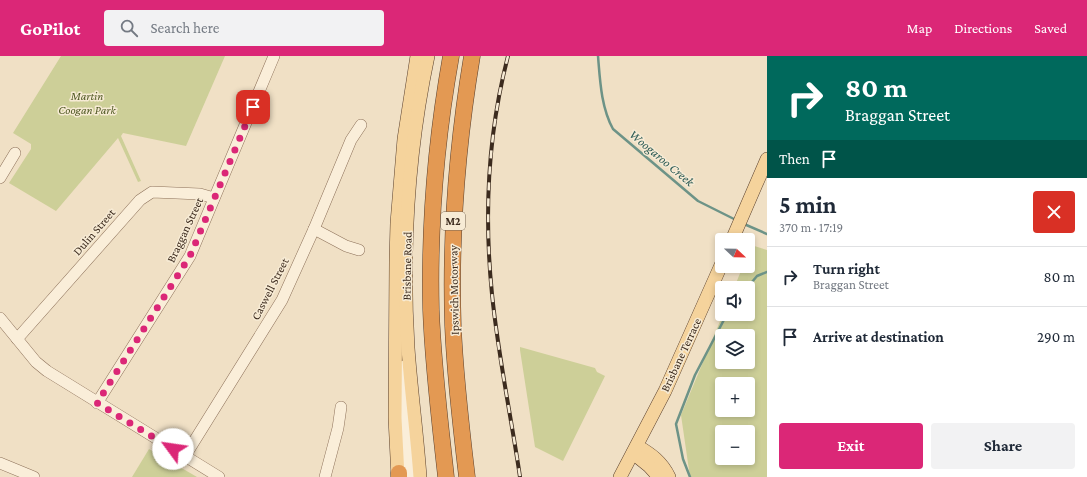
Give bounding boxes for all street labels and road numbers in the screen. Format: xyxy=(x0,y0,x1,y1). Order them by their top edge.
street label: Braggan Street xyxy=(164,194,207,265)
street label: Dulin Street xyxy=(70,205,119,258)
road number: M2 xyxy=(441,212,465,230)
street label: Brisbane Road xyxy=(399,231,415,300)
street label: Ipswich Motorway xyxy=(446,244,462,335)
street label: Caswell Street xyxy=(248,255,292,322)
street label: Brisbane Terrace xyxy=(658,316,704,394)

